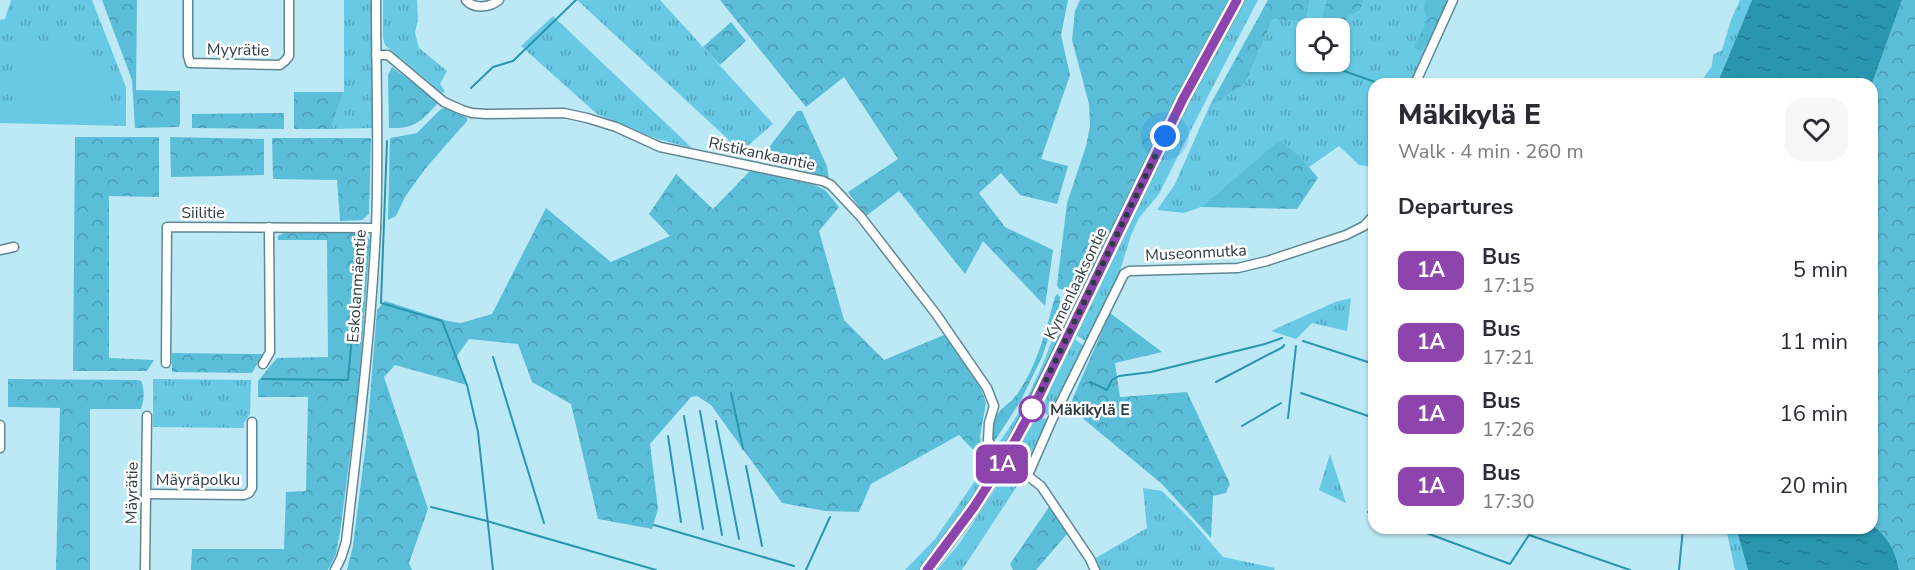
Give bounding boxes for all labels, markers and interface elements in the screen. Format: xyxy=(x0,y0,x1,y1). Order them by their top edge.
map controls xyxy=(1296,18,1350,72)
button: locate xyxy=(1296,18,1350,72)
street label: Myyrätie xyxy=(207,38,269,62)
text: Mäkikylä E xyxy=(1398,96,1541,134)
button: heart xyxy=(1785,98,1848,161)
your location xyxy=(1150,121,1180,151)
street label: Ristikankaantie xyxy=(706,132,817,176)
text: Walk · 4 min · 260 m xyxy=(1398,138,1584,165)
text: Departures xyxy=(1398,192,1513,222)
street label: Siilitie xyxy=(181,202,225,224)
street label: Kymenlaaksontie xyxy=(1039,224,1113,343)
street label: Eskolanmäentie xyxy=(342,229,372,343)
street label: Museonmutka xyxy=(1145,239,1247,267)
text: Bus xyxy=(1482,242,1521,272)
text: 5 min xyxy=(1793,255,1848,285)
text: 1A xyxy=(1417,256,1445,284)
text: 17:15 xyxy=(1482,272,1535,299)
text: Bus xyxy=(1482,314,1521,344)
text: 11 min xyxy=(1780,327,1848,357)
text: 1A xyxy=(1417,328,1445,356)
text: 17:21 xyxy=(1482,344,1535,371)
text: Bus xyxy=(1482,386,1521,416)
marker: Mäkikylä E xyxy=(1019,396,1045,422)
place label: Mäkikylä E xyxy=(1050,399,1130,421)
text: 16 min xyxy=(1780,399,1848,429)
text: 1A xyxy=(1417,400,1445,428)
text: 17:26 xyxy=(1482,416,1535,443)
line badge: 1A xyxy=(975,444,1029,484)
text: 1A xyxy=(988,450,1016,478)
text: Bus xyxy=(1482,458,1521,488)
street label: Mäyrätie xyxy=(120,462,144,524)
street label: Mäyräpolku xyxy=(156,469,240,491)
text: 20 min xyxy=(1780,471,1848,501)
text: 1A xyxy=(1417,472,1445,500)
text: 17:30 xyxy=(1482,488,1535,515)

